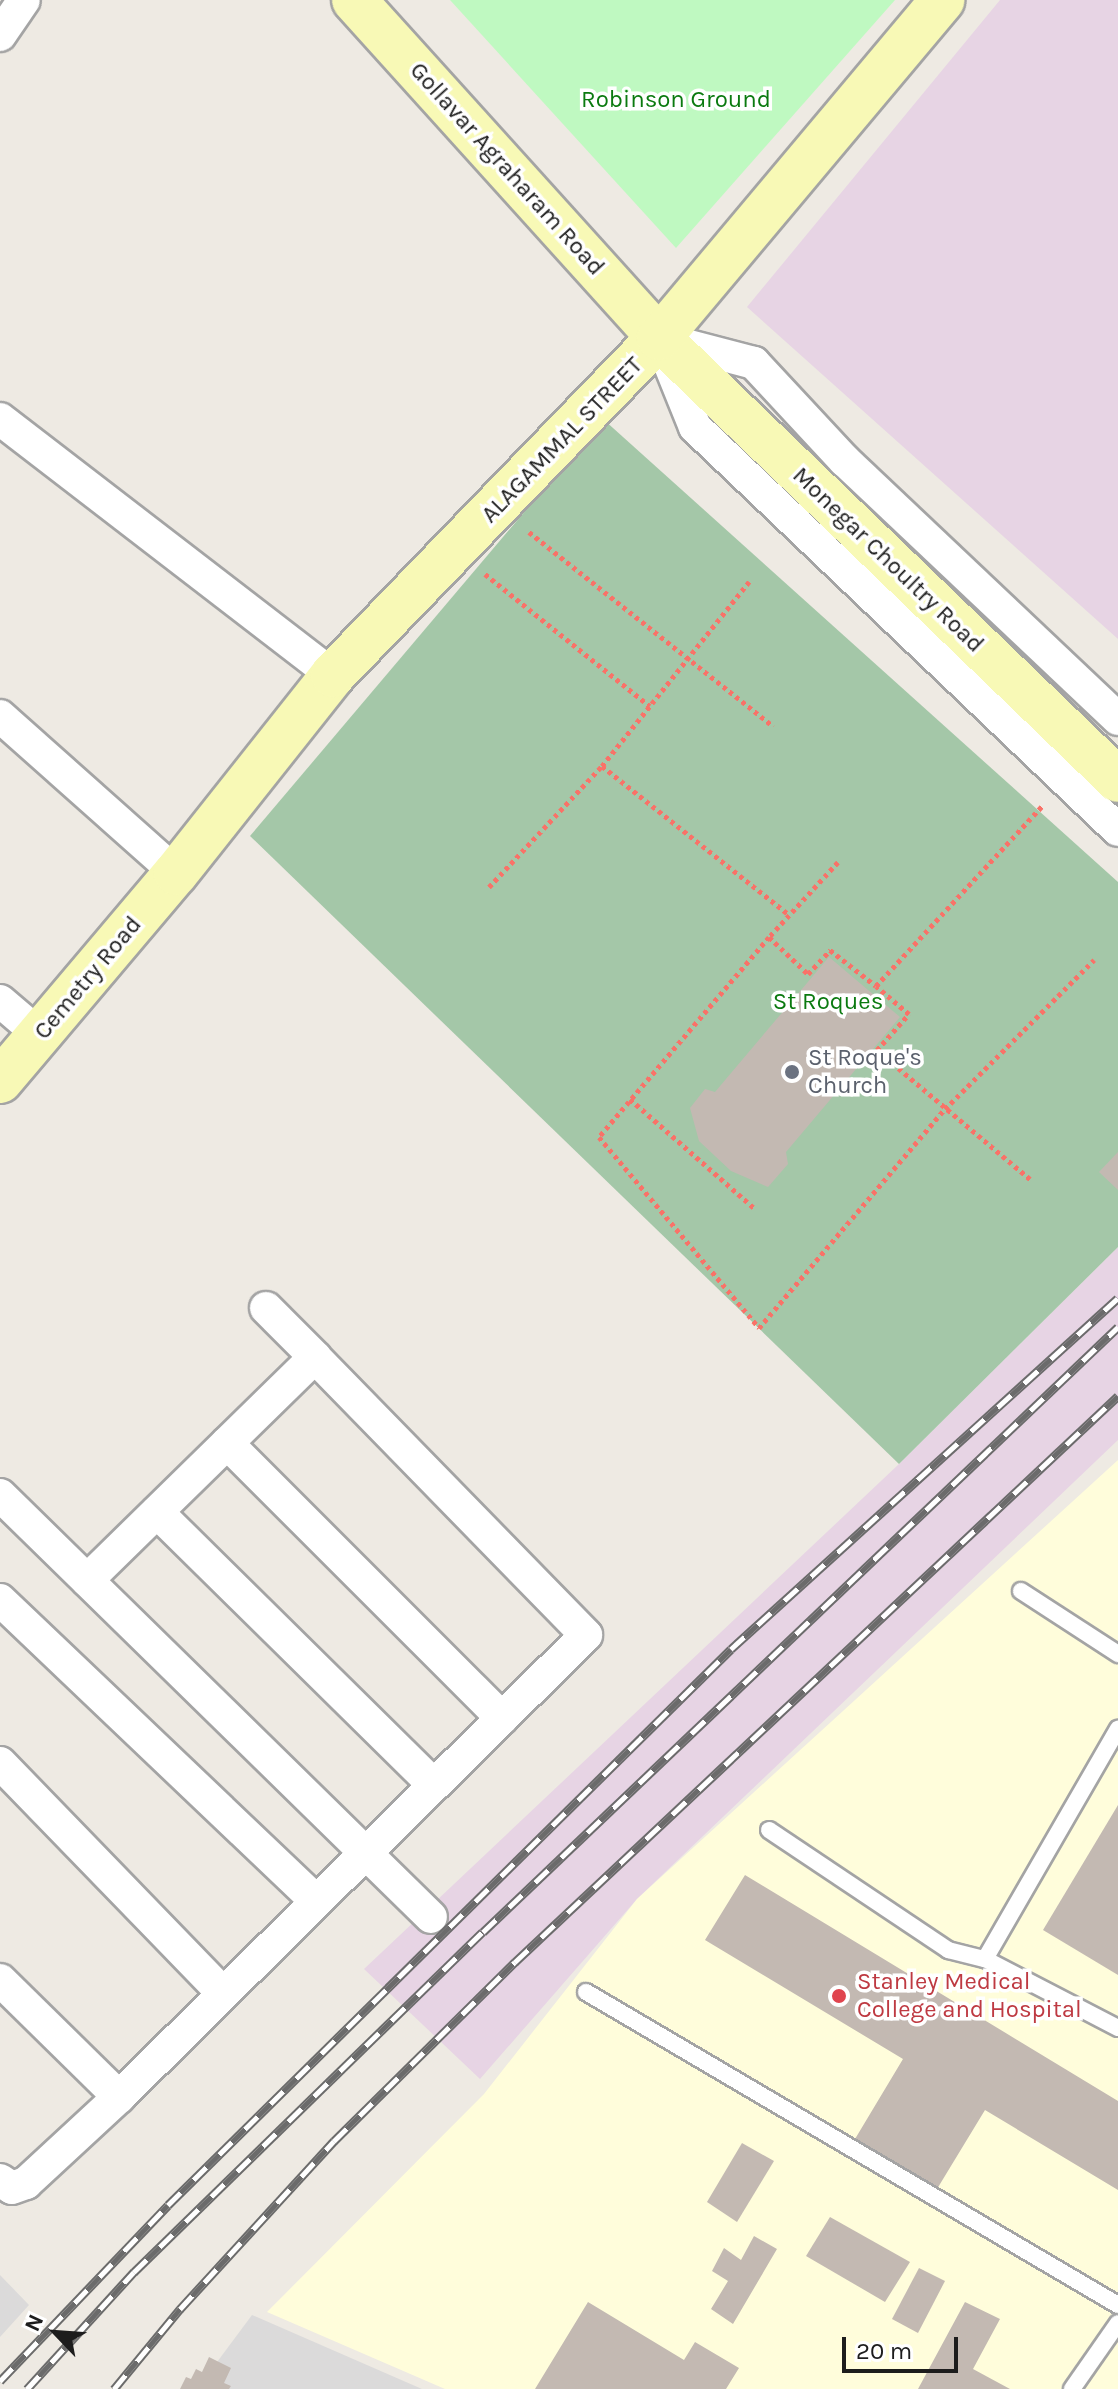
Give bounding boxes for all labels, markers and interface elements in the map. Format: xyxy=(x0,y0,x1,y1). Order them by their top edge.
street label: Gollavar Agraharam Road xyxy=(404,56,610,282)
park label: Robinson Ground xyxy=(581,86,771,114)
street label: ALAGAMMAL STREET xyxy=(475,351,649,529)
street label: Monegar Choultry Road xyxy=(786,461,990,659)
street label: Cemetry Road xyxy=(28,911,148,1045)
park label: St Roques xyxy=(773,988,883,1016)
place label: St Roque's Church xyxy=(808,1044,922,1100)
marker: St Roque's Church xyxy=(783,1063,801,1081)
place label: Stanley Medical College and Hospital xyxy=(857,1968,1082,2024)
marker: Stanley Medical College and Hospital xyxy=(828,1985,850,2007)
north arrow xyxy=(16,2293,96,2373)
text: N xyxy=(19,2310,49,2336)
scale bar xyxy=(846,2321,962,2371)
text: 20 m xyxy=(856,2337,912,2365)

